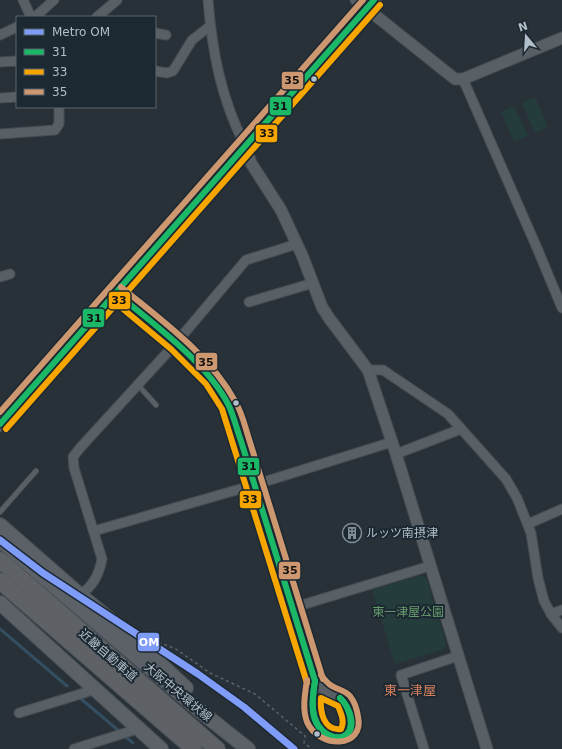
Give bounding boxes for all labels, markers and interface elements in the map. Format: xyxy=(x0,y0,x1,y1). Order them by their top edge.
legend xyxy=(16,16,156,108)
north arrow xyxy=(506,16,546,56)
text: N xyxy=(517,19,529,35)
text: Metro OM xyxy=(52,25,110,39)
text: 31 xyxy=(52,45,67,59)
text: 33 xyxy=(52,65,67,79)
line badge: 35 xyxy=(281,71,304,90)
text: 35 xyxy=(284,74,300,87)
unlabelled marker xyxy=(309,74,319,84)
text: 35 xyxy=(52,85,67,99)
line badge: 31 xyxy=(269,96,292,116)
text: 31 xyxy=(272,100,288,113)
line badge: 33 xyxy=(255,124,278,143)
text: 33 xyxy=(259,127,275,140)
line badge: 33 xyxy=(108,291,131,310)
text: 33 xyxy=(111,294,127,307)
line badge: 31 xyxy=(82,308,105,328)
text: 31 xyxy=(86,312,102,325)
line badge: 35 xyxy=(195,352,218,371)
text: 35 xyxy=(198,356,214,369)
unlabelled marker xyxy=(231,398,241,408)
line badge: 31 xyxy=(237,457,260,476)
text: 31 xyxy=(241,460,257,473)
line badge: 33 xyxy=(239,490,262,509)
text: 33 xyxy=(242,493,258,506)
building icon: ルッツ南摂津 xyxy=(341,522,363,544)
place label: ルッツ南摂津 xyxy=(366,526,438,540)
line badge: 35 xyxy=(278,561,301,580)
text: 35 xyxy=(282,564,298,577)
park label: 東一津屋公園 xyxy=(372,605,444,619)
street label: 近畿自動車道 xyxy=(76,626,140,684)
line badge: OM xyxy=(137,632,160,652)
text: OM xyxy=(139,636,159,649)
street label: 大阪中央環状線 xyxy=(141,660,215,724)
district label: 東一津屋 xyxy=(384,683,436,698)
unlabelled marker xyxy=(312,729,322,739)

